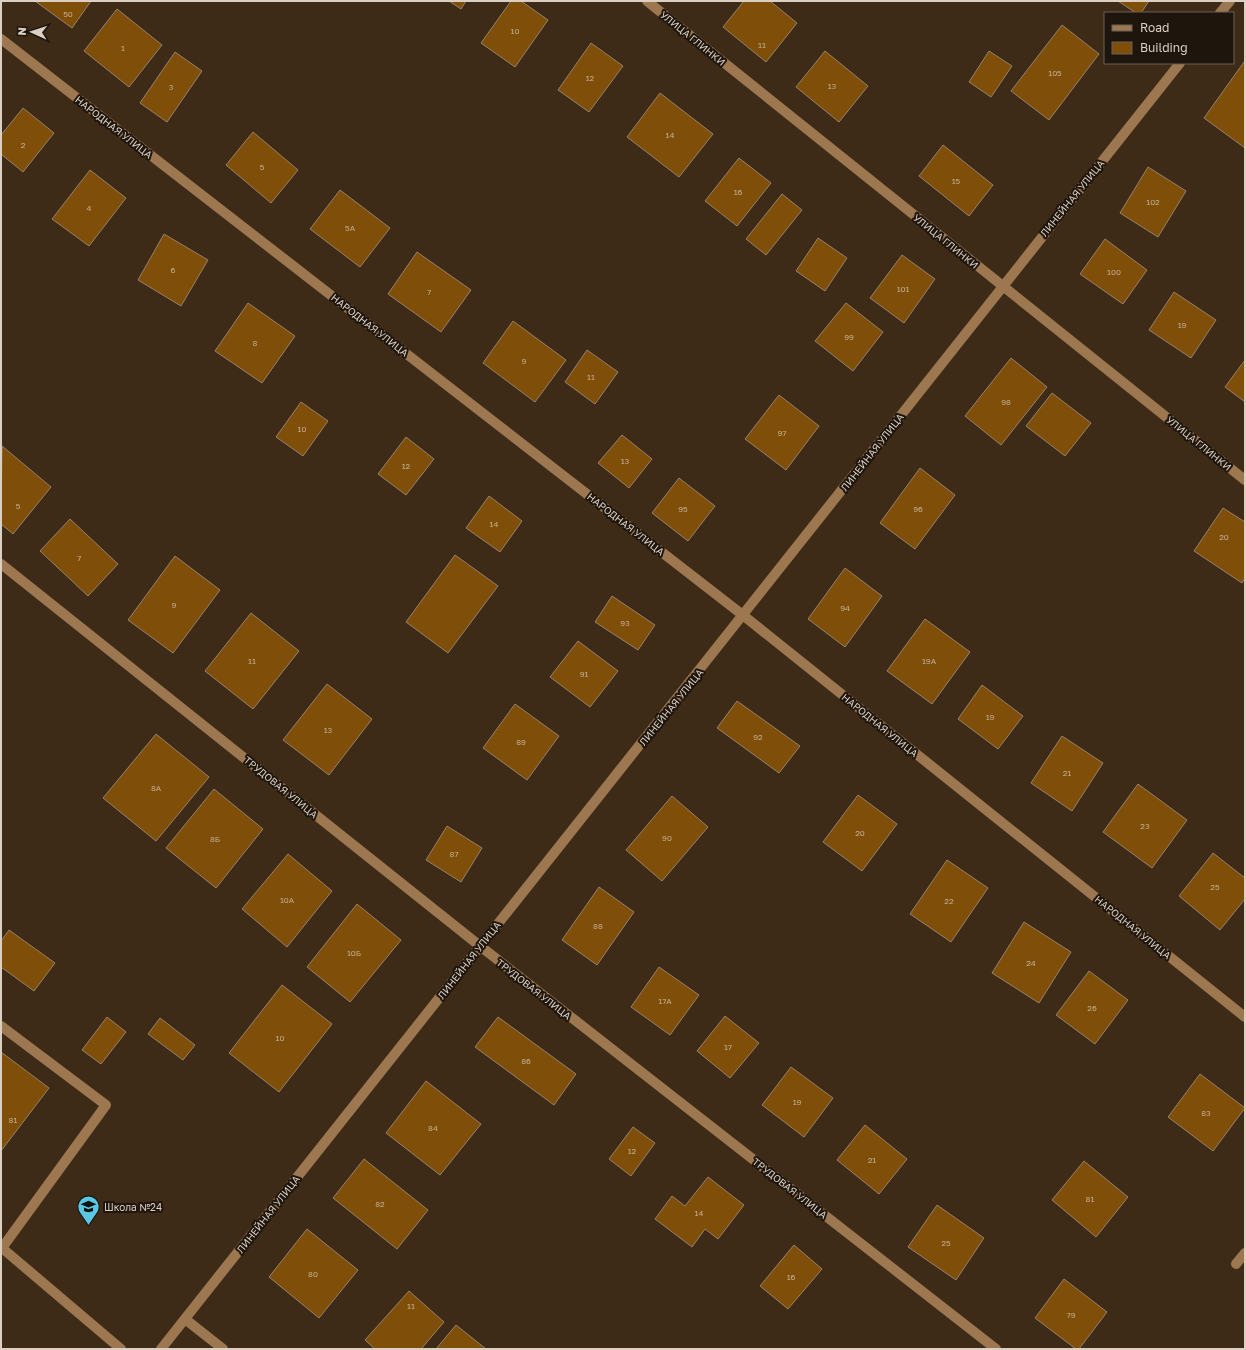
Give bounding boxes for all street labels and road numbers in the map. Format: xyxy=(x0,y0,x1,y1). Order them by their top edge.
street label: УЛИЦА ГЛИНКИ xyxy=(658,8,728,68)
street label: НАРОДНАЯ УЛИЦА xyxy=(73,93,155,161)
street label: ЛИНЕЙНАЯ УЛИЦА xyxy=(1037,157,1107,239)
street label: УЛИЦА ГЛИНКИ xyxy=(911,211,981,271)
street label: НАРОДНАЯ УЛИЦА xyxy=(329,291,411,359)
street label: ЛИНЕЙНАЯ УЛИЦА xyxy=(838,411,906,493)
street label: УЛИЦА ГЛИНКИ xyxy=(1164,413,1234,473)
street label: НАРОДНАЯ УЛИЦА xyxy=(585,490,667,558)
street label: ЛИНЕЙНАЯ УЛИЦА xyxy=(636,666,706,748)
street label: НАРОДНАЯ УЛИЦА xyxy=(840,691,921,760)
street label: ТРУДОВАЯ УЛИЦА xyxy=(242,754,321,821)
street label: НАРОДНАЯ УЛИЦА xyxy=(1093,893,1174,962)
street label: ЛИНЕЙНАЯ УЛИЦА xyxy=(435,919,503,1001)
street label: ТРУДОВАЯ УЛИЦА xyxy=(494,956,574,1022)
street label: ТРУДОВАЯ УЛИЦА xyxy=(750,1155,830,1221)
street label: ЛИНЕЙНАЯ УЛИЦА xyxy=(234,1173,302,1255)

